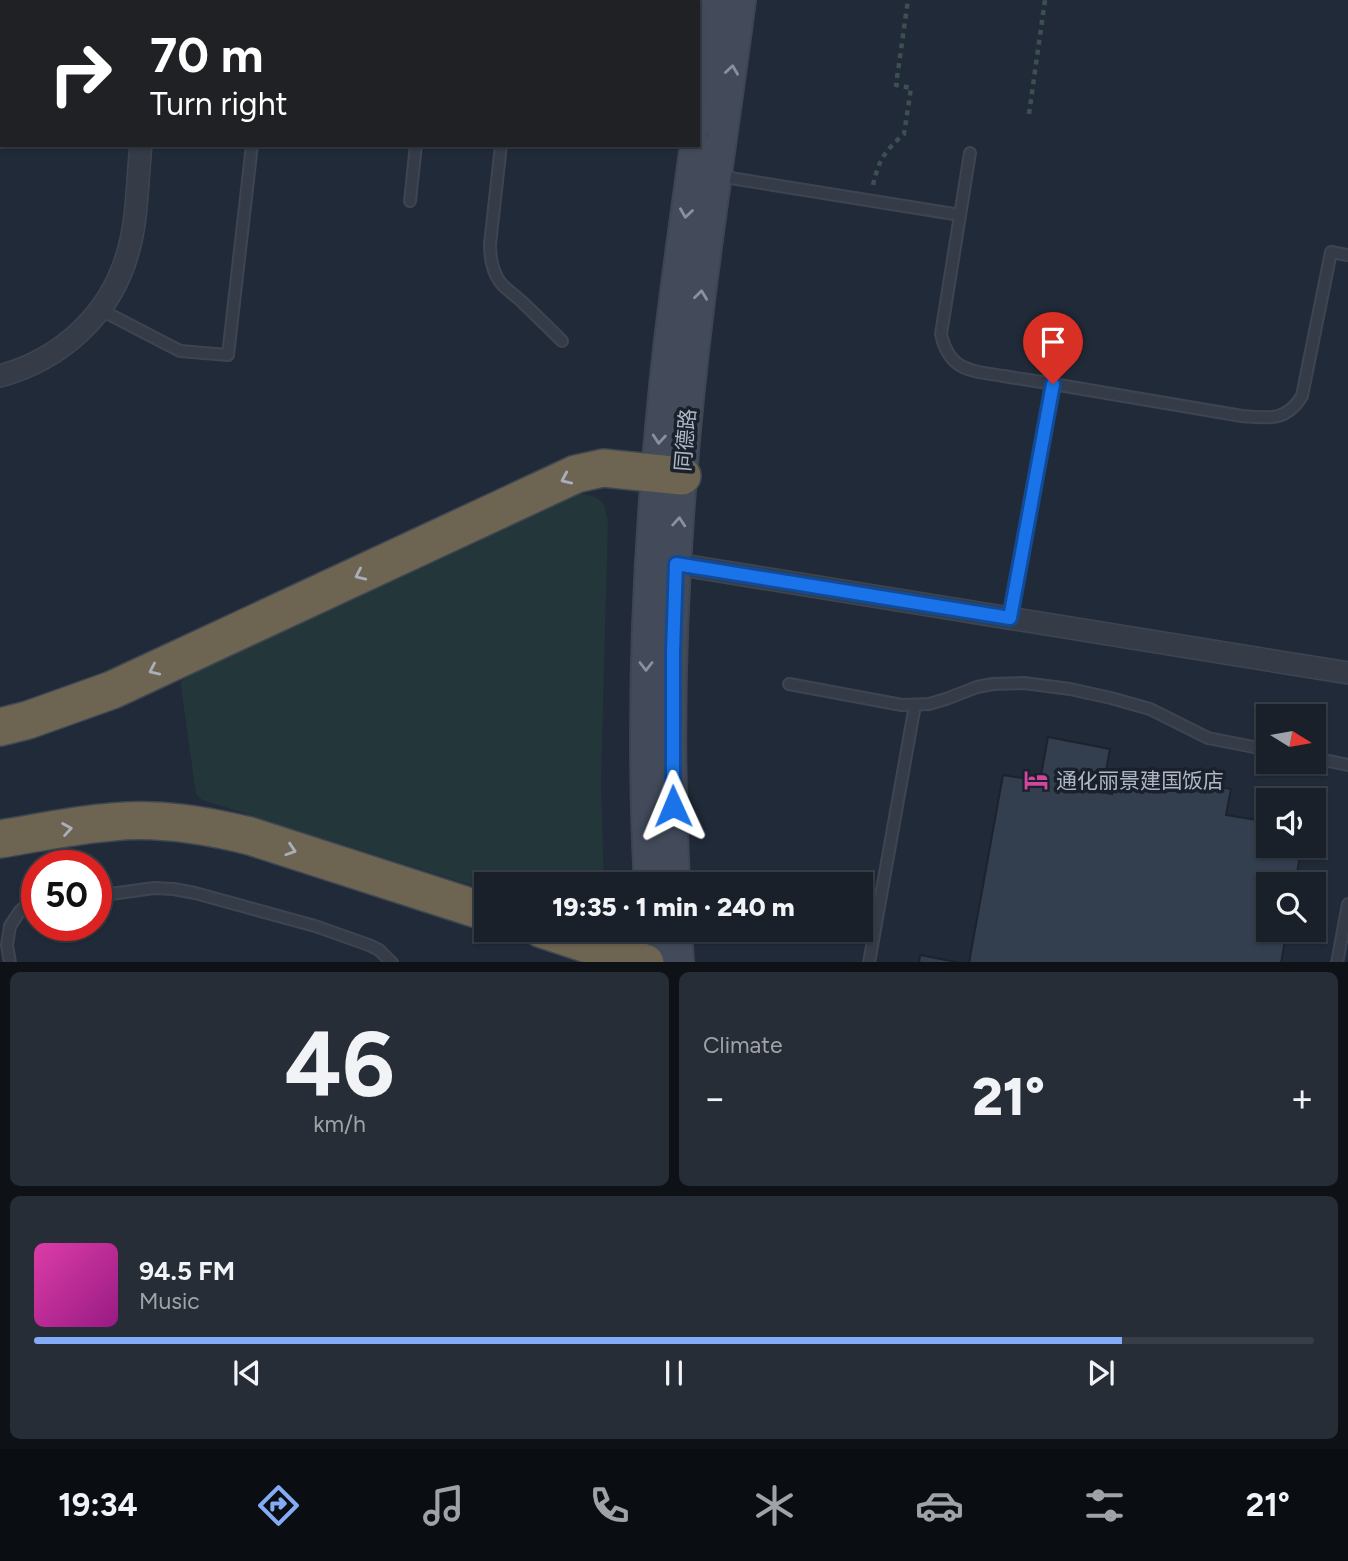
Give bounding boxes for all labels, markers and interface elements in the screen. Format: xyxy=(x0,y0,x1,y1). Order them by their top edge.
text: 70 m xyxy=(150,25,263,84)
icon: right xyxy=(35,28,126,119)
one-way arrow xyxy=(724,64,739,76)
text: Turn right xyxy=(150,85,288,123)
one-way arrow xyxy=(679,207,694,219)
one-way arrow xyxy=(694,290,709,301)
pin xyxy=(1023,312,1083,384)
icon: arrive xyxy=(1034,323,1072,361)
street label: 同德路 xyxy=(670,408,700,472)
one-way arrow xyxy=(652,434,667,445)
one-way arrow xyxy=(561,471,574,485)
one-way arrow xyxy=(671,516,686,527)
one-way arrow xyxy=(355,566,367,580)
one-way arrow xyxy=(638,661,654,672)
one-way arrow xyxy=(149,662,161,676)
north arrow xyxy=(1256,704,1326,774)
map controls xyxy=(1256,704,1326,942)
hotel icon: 通化丽景建国饭店 xyxy=(1022,766,1050,794)
place label: 通化丽景建国饭店 xyxy=(1056,768,1224,793)
position arrow xyxy=(636,769,710,843)
button: sound xyxy=(1256,788,1326,858)
one-way arrow xyxy=(62,821,73,836)
one-way arrow xyxy=(285,841,297,856)
speed limit sign: 50 xyxy=(21,850,112,941)
button: search xyxy=(1256,872,1326,942)
text: 19:35 · 1 min · 240 m xyxy=(552,891,795,923)
text: 46 xyxy=(284,1010,395,1119)
text: Climate xyxy=(703,1031,782,1059)
text: 21° xyxy=(972,1066,1045,1128)
text: − xyxy=(703,1075,727,1121)
text: + xyxy=(1290,1075,1314,1121)
text: km/h xyxy=(313,1110,366,1138)
text: 94.5 FM xyxy=(139,1255,235,1287)
text: Music xyxy=(139,1287,200,1315)
icon: previous xyxy=(228,1354,266,1392)
icon: pause xyxy=(655,1354,693,1392)
icon: next xyxy=(1082,1354,1120,1392)
icon: directions xyxy=(254,1481,303,1530)
icon: music xyxy=(419,1481,468,1530)
icon: phone xyxy=(585,1481,634,1530)
icon: climate xyxy=(750,1481,799,1530)
icon: car xyxy=(915,1481,964,1530)
icon: filters xyxy=(1080,1481,1129,1530)
text: 19:34 xyxy=(58,1486,138,1524)
text: 21° xyxy=(1246,1486,1290,1524)

